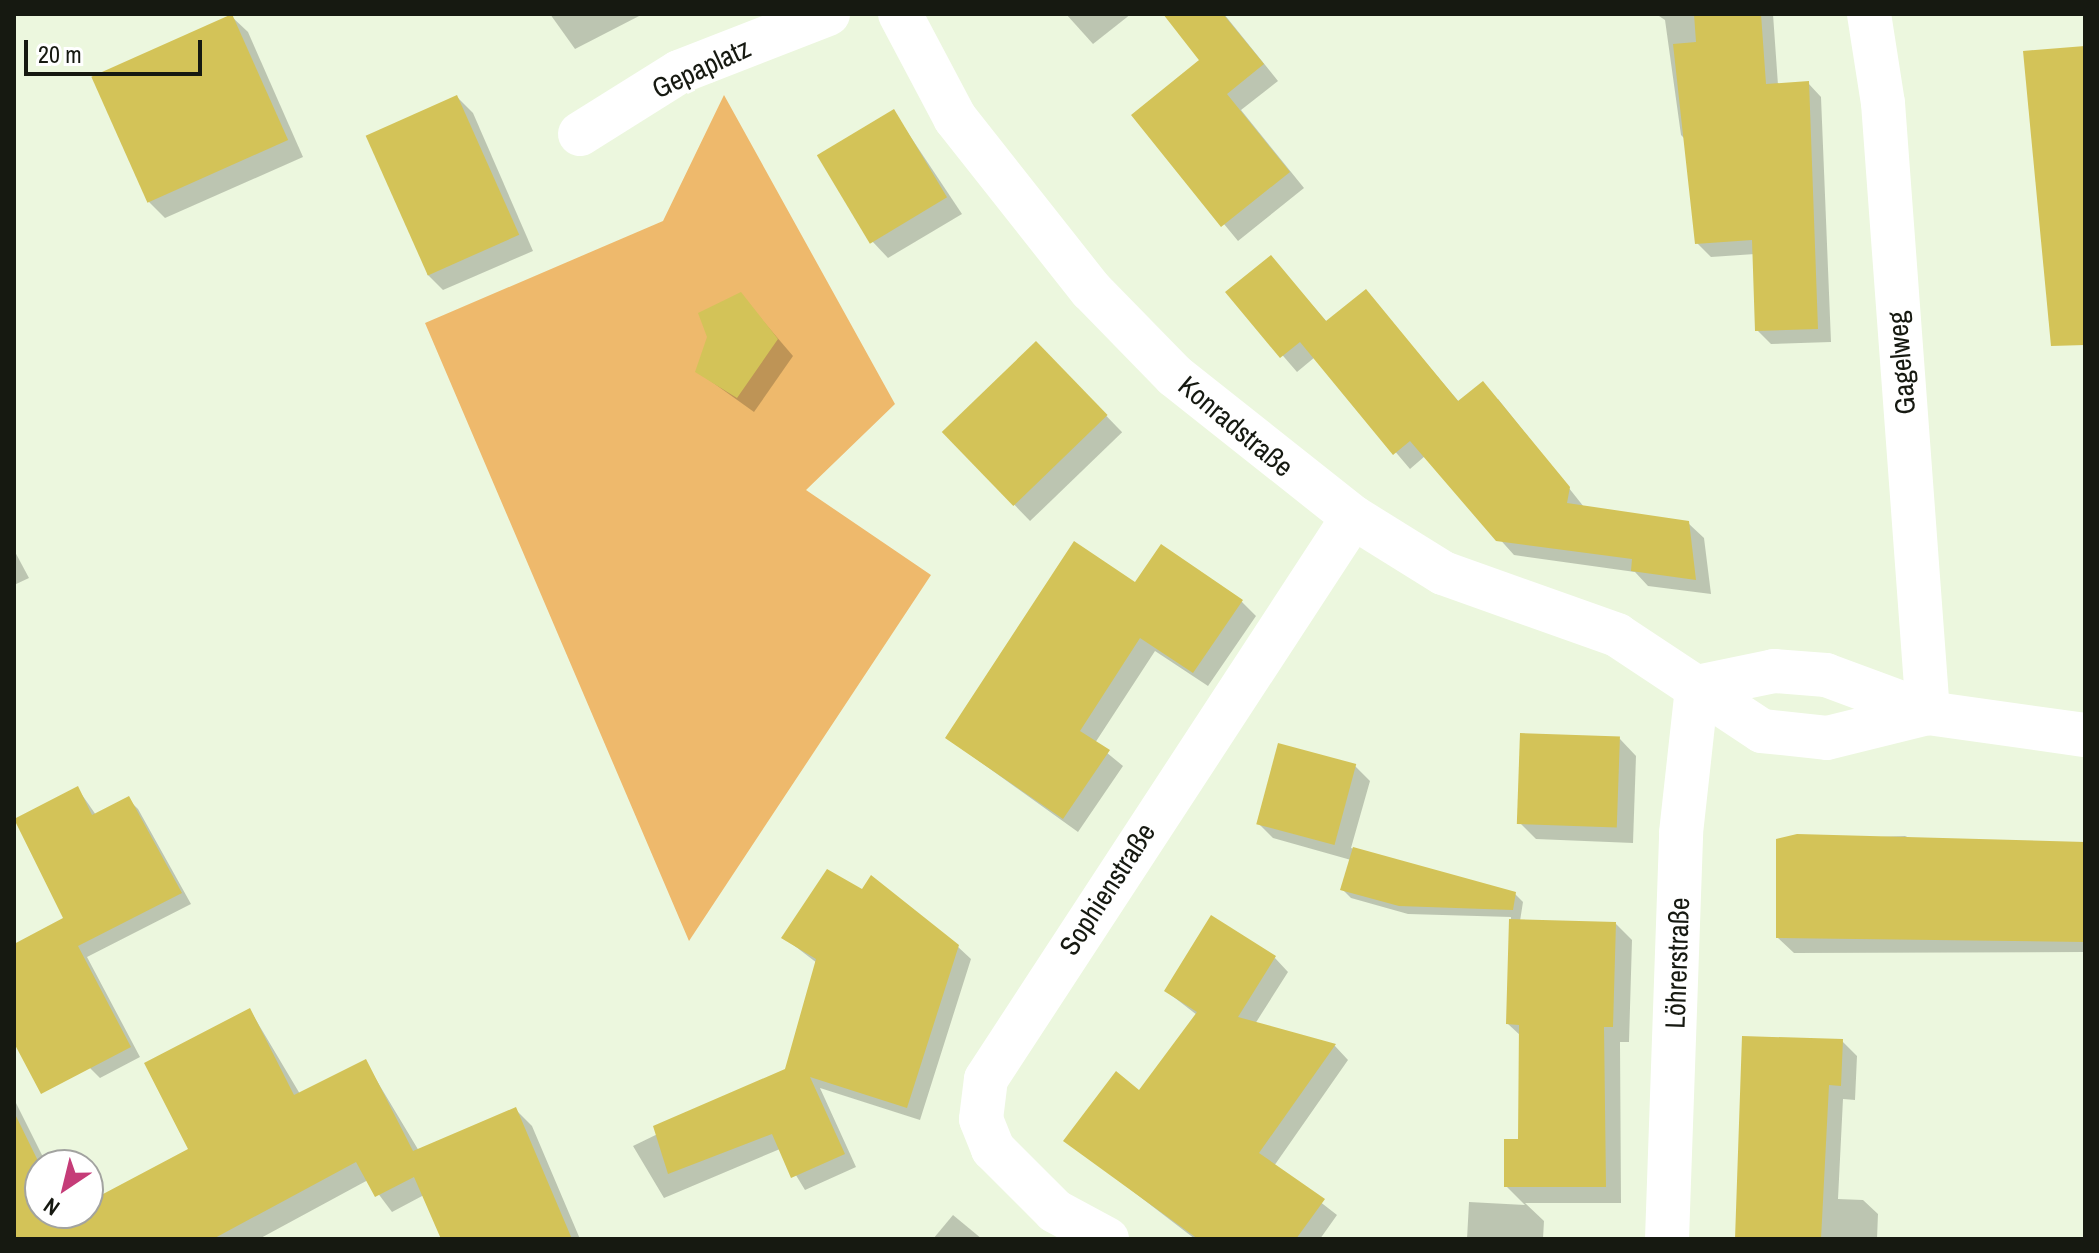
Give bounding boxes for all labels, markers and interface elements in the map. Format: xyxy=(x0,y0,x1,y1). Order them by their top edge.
scale bar xyxy=(28,24,206,74)
street label: Gepaplatz xyxy=(646,31,756,105)
text: 20 m xyxy=(38,38,82,70)
street label: Gagelweg xyxy=(1880,310,1922,416)
street label: Konradstraße xyxy=(1172,368,1300,484)
street label: Sophienstraße xyxy=(1052,817,1162,961)
street label: Löhrerstraße xyxy=(1658,897,1696,1029)
north arrow xyxy=(24,1149,104,1229)
text: N xyxy=(37,1191,65,1223)

